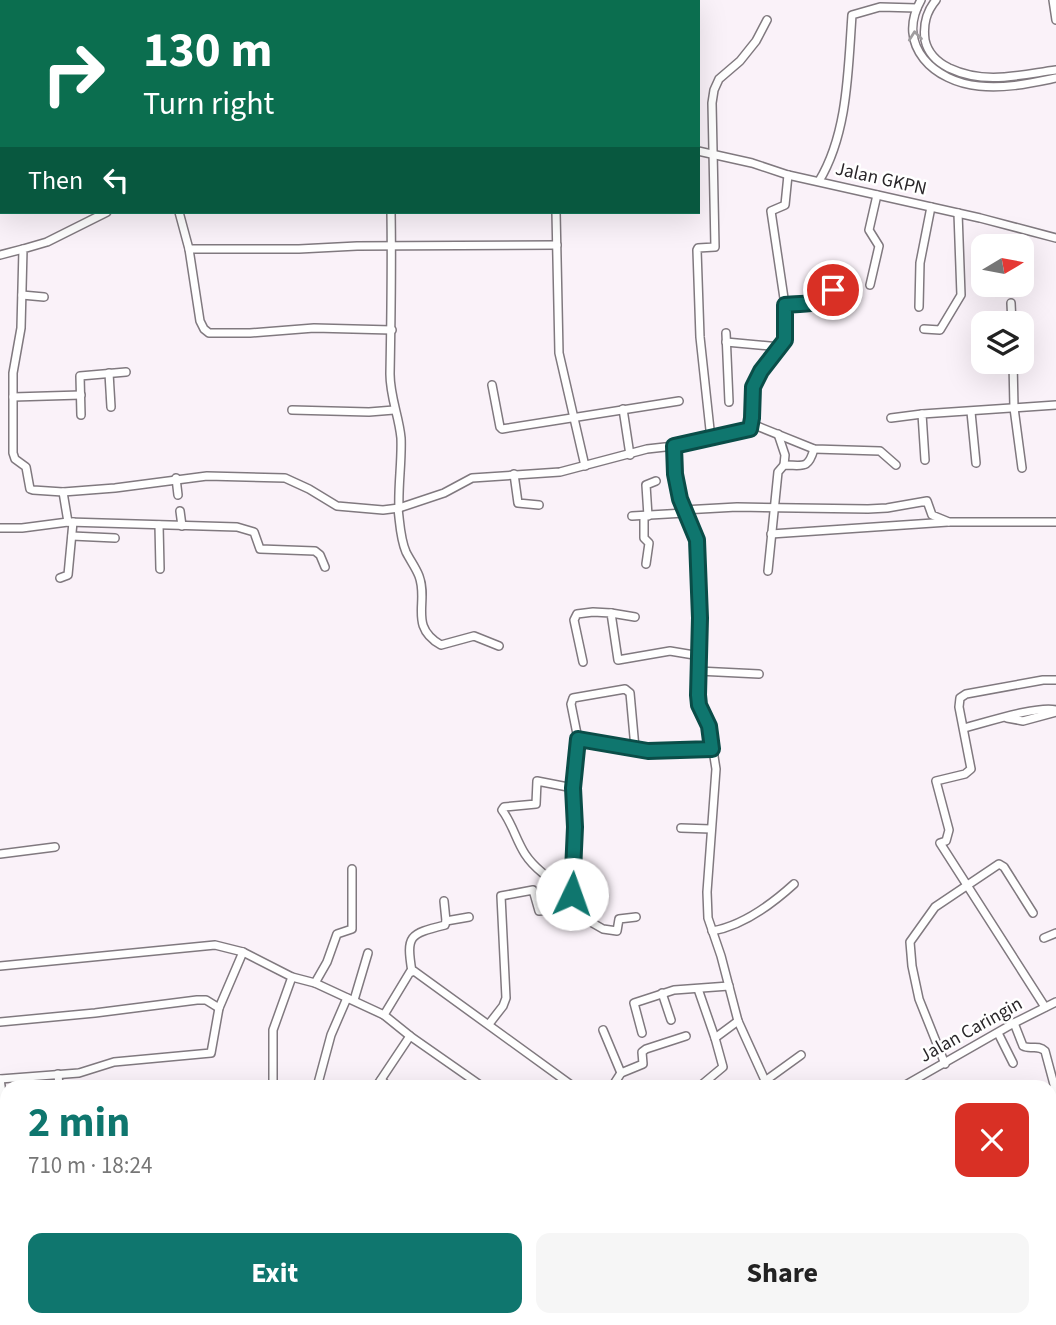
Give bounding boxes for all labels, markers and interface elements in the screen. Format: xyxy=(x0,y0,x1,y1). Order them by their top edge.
text: 130 m xyxy=(143,16,272,86)
icon: right xyxy=(28,28,119,119)
one-way arrow xyxy=(908,30,923,41)
text: Turn right xyxy=(143,81,274,127)
street label: Jalan GKPN xyxy=(833,155,929,203)
icon: left xyxy=(97,161,135,199)
text: Then xyxy=(28,162,83,199)
north arrow xyxy=(971,234,1034,298)
map controls xyxy=(971,234,1034,374)
pin xyxy=(803,260,863,320)
icon: arrive xyxy=(814,271,852,309)
button: layers xyxy=(971,311,1034,374)
position arrow xyxy=(535,857,609,931)
street label: Jalan Caringin xyxy=(915,991,1027,1069)
text: 2 min xyxy=(28,1093,130,1153)
button: close xyxy=(955,1103,1029,1177)
text: 710 m · 18:24 xyxy=(28,1149,152,1182)
button: Exit xyxy=(28,1233,522,1313)
button: Share xyxy=(536,1233,1029,1313)

